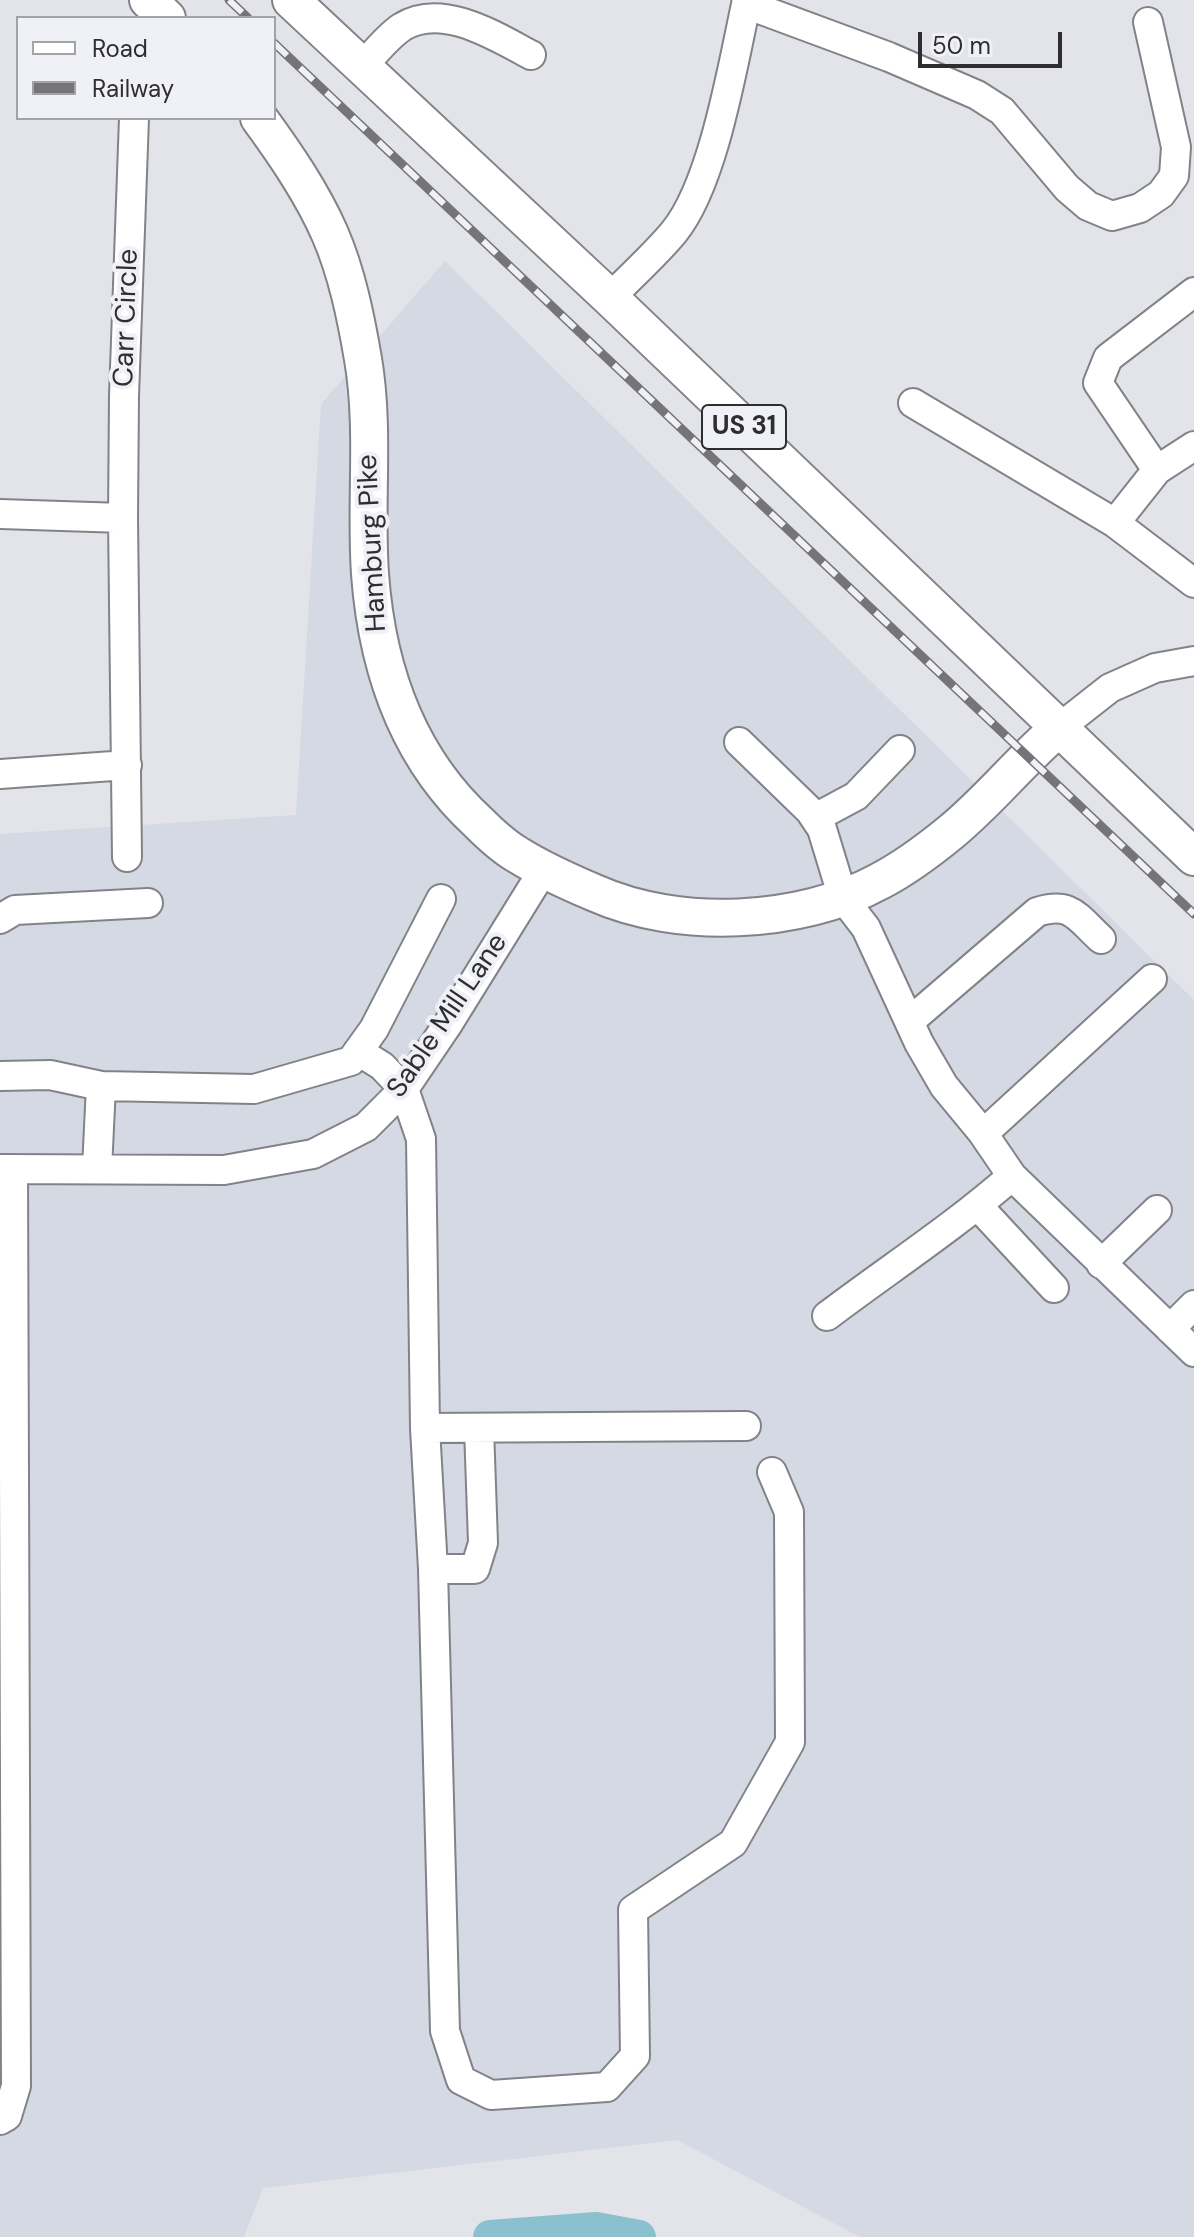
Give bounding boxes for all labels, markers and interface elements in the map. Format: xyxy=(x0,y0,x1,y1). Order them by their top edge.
legend xyxy=(16,16,276,120)
scale bar xyxy=(922,16,1066,66)
text: 50 m xyxy=(932,30,991,61)
text: Road xyxy=(92,33,148,64)
text: Railway xyxy=(92,73,174,104)
street label: Carr Circle xyxy=(108,248,146,388)
road number: US 31 xyxy=(702,405,786,449)
street label: Hamburg Pike xyxy=(352,453,394,633)
street label: Sable Mill Lane xyxy=(381,928,515,1104)

